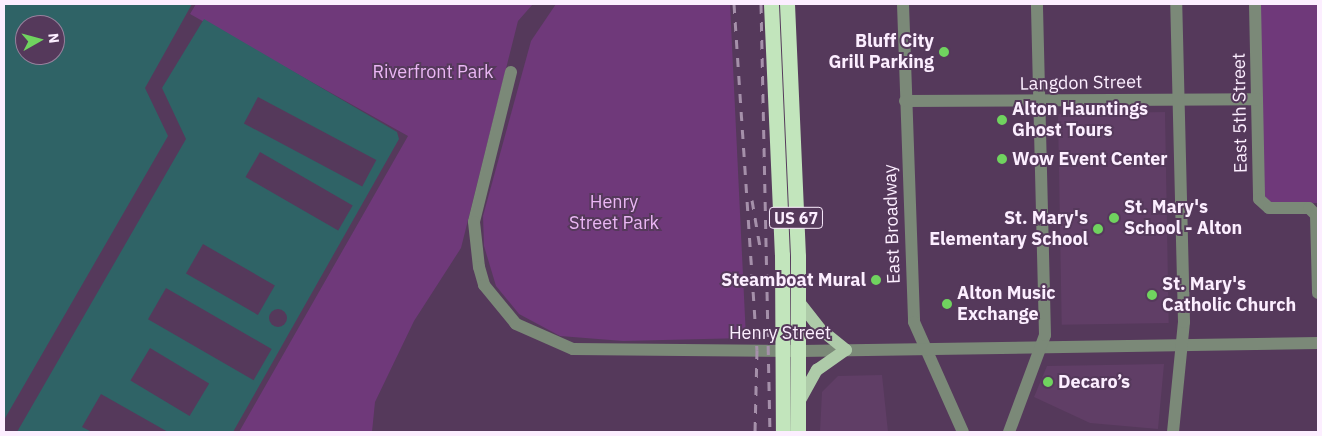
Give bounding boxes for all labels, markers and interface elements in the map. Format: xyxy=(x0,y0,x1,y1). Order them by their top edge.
north arrow xyxy=(15,15,65,65)
place label: Bluff City Grill Parking xyxy=(828,31,934,74)
text: N xyxy=(44,32,63,44)
marker: Bluff City Grill Parking xyxy=(938,46,950,58)
street label: East 5th Street xyxy=(1228,53,1252,173)
park label: Riverfront Park xyxy=(373,61,493,83)
street label: Langdon Street xyxy=(1020,71,1142,95)
place label: Alton Hauntings Ghost Tours xyxy=(1012,99,1148,142)
marker: Alton Hauntings Ghost Tours xyxy=(996,114,1008,126)
place label: Wow Event Center xyxy=(1012,148,1168,170)
marker: Wow Event Center xyxy=(996,153,1008,165)
street label: East Broadway xyxy=(879,164,905,284)
park label: Henry Street Park xyxy=(569,192,659,234)
place label: St. Mary's School - Alton xyxy=(1124,197,1242,240)
road number: US 67 xyxy=(768,204,824,232)
place label: St. Mary's Elementary School xyxy=(929,208,1088,250)
marker: St. Mary's School - Alton xyxy=(1108,212,1120,224)
marker: St. Mary's Elementary School xyxy=(1092,223,1104,235)
place label: Steamboat Mural xyxy=(721,269,866,291)
marker: Steamboat Mural xyxy=(870,274,882,286)
place label: St. Mary's Catholic Church xyxy=(1162,274,1296,316)
place label: Alton Music Exchange xyxy=(957,283,1056,326)
marker: St. Mary's Catholic Church xyxy=(1146,289,1158,301)
marker: Alton Music Exchange xyxy=(941,298,953,310)
street label: Henry Street xyxy=(729,322,831,344)
place label: Decaro’s xyxy=(1058,371,1130,393)
marker: Decaro’s xyxy=(1042,376,1054,388)

